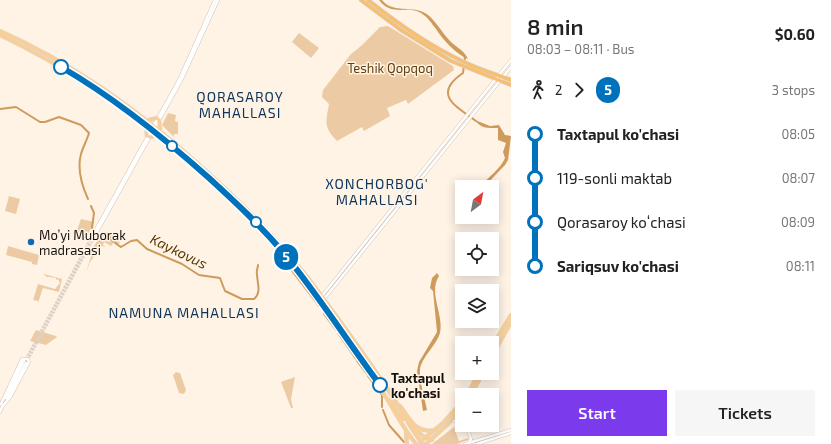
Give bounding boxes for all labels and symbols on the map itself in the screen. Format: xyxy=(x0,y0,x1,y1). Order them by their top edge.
unlabelled marker xyxy=(53,59,69,75)
park label: Teshik Qopqoq xyxy=(347,60,433,76)
district label: QORASAROY MAHALLASI xyxy=(196,88,284,121)
unlabelled marker xyxy=(166,140,178,152)
district label: XONCHORBOG' MAHALLASI xyxy=(325,175,429,208)
north arrow xyxy=(455,180,499,224)
unlabelled marker xyxy=(250,216,262,228)
place label: Mo’yi Muborak madrasasi xyxy=(39,227,126,258)
water label: Kaykovus xyxy=(148,230,210,272)
marker: Mo’yi Muborak madrasasi xyxy=(26,237,36,247)
line badge: 5 xyxy=(273,244,299,270)
district label: NAMUNA MAHALLASI xyxy=(108,304,260,321)
place label: Taxtapul ko'chasi xyxy=(391,370,446,401)
marker: Taxtapul ko'chasi xyxy=(372,377,388,393)

